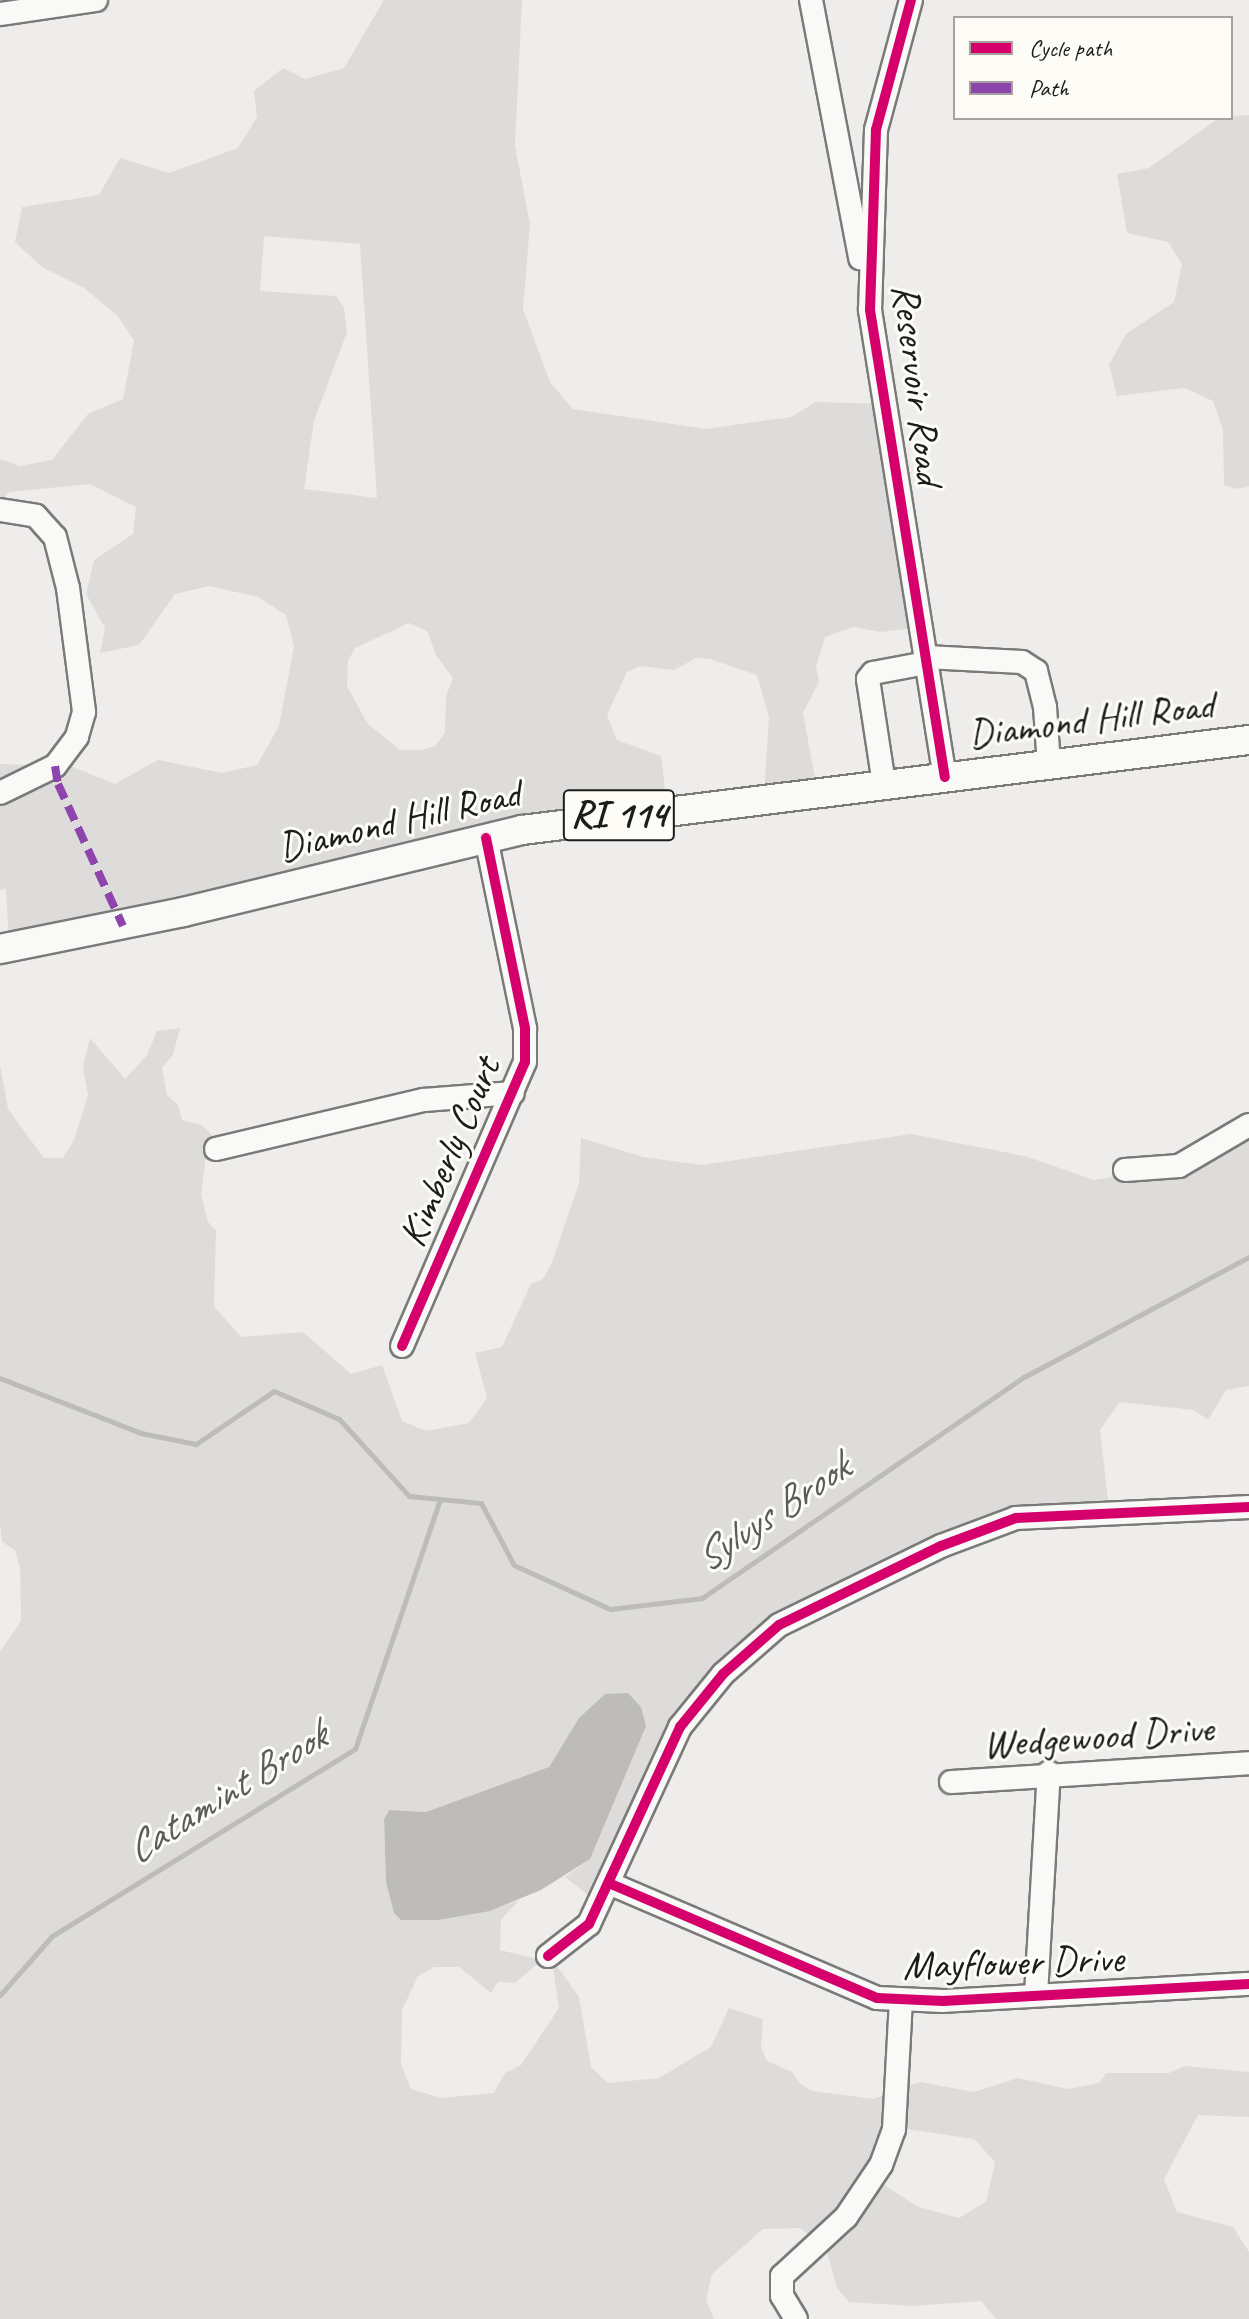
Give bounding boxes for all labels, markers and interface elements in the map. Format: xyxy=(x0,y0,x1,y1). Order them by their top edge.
legend xyxy=(953,16,1233,120)
text: Cycle path xyxy=(1029,33,1112,63)
text: Path xyxy=(1029,73,1069,103)
street label: Reservoir Road xyxy=(882,281,954,487)
street label: Diamond Hill Road xyxy=(965,680,1217,758)
street label: Diamond Hill Road xyxy=(273,769,525,871)
road number: RI 114 xyxy=(561,781,677,849)
street label: Kimberly Court xyxy=(388,1050,510,1254)
water label: Sylvys Brook xyxy=(685,1443,859,1583)
street label: Wedgewood Drive xyxy=(981,1704,1215,1768)
water label: Catamint Brook xyxy=(116,1711,336,1875)
street label: Mayflower Drive xyxy=(902,1934,1124,1990)

